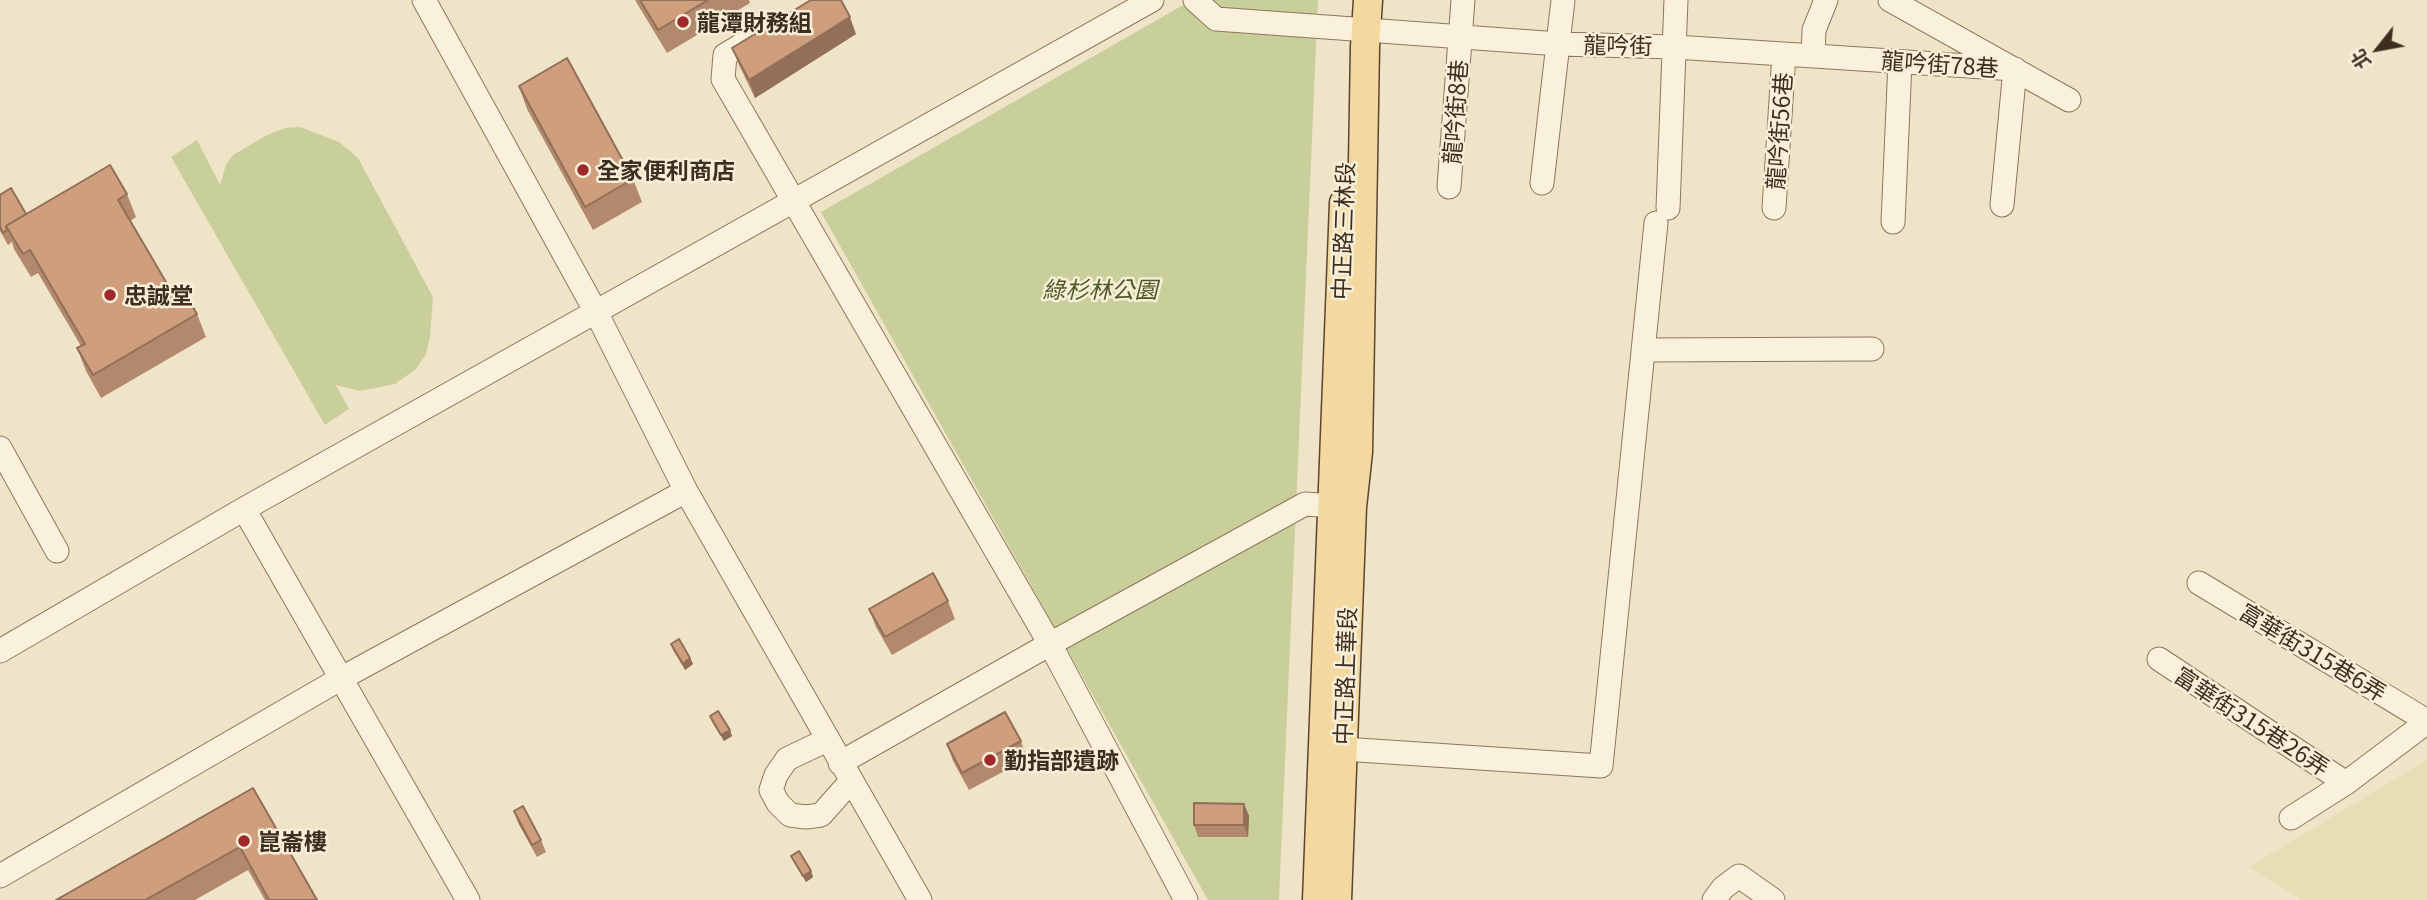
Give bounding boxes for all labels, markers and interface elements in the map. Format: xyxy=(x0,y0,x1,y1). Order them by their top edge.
place label: 龍潭財務組 xyxy=(697,8,812,36)
marker: 龍潭財務組 xyxy=(675,14,691,30)
north arrow xyxy=(2343,14,2413,84)
street label: 龍吟街 xyxy=(1583,31,1653,59)
text: 北 xyxy=(2343,45,2376,75)
street label: 龍吟街78巷 xyxy=(1880,46,2000,82)
street label: 龍吟街8巷 xyxy=(1438,59,1472,165)
street label: 龍吟街56巷 xyxy=(1761,71,1797,191)
place label: 全家便利商店 xyxy=(597,156,735,184)
marker: 全家便利商店 xyxy=(575,162,591,178)
street label: 中正路三林段 xyxy=(1327,162,1359,300)
park label: 綠杉林公園 xyxy=(1043,275,1157,303)
place label: 忠誠堂 xyxy=(124,281,193,309)
marker: 忠誠堂 xyxy=(102,287,118,303)
street label: 富華街315巷6弄 xyxy=(2235,597,2391,707)
street label: 中正路上華段 xyxy=(1329,607,1361,745)
street label: 富華街315巷26弄 xyxy=(2169,661,2335,781)
place label: 勤指部遺跡 xyxy=(1004,746,1119,774)
marker: 勤指部遺跡 xyxy=(982,752,998,768)
place label: 崑崙樓 xyxy=(258,827,327,855)
marker: 崑崙樓 xyxy=(236,833,252,849)

